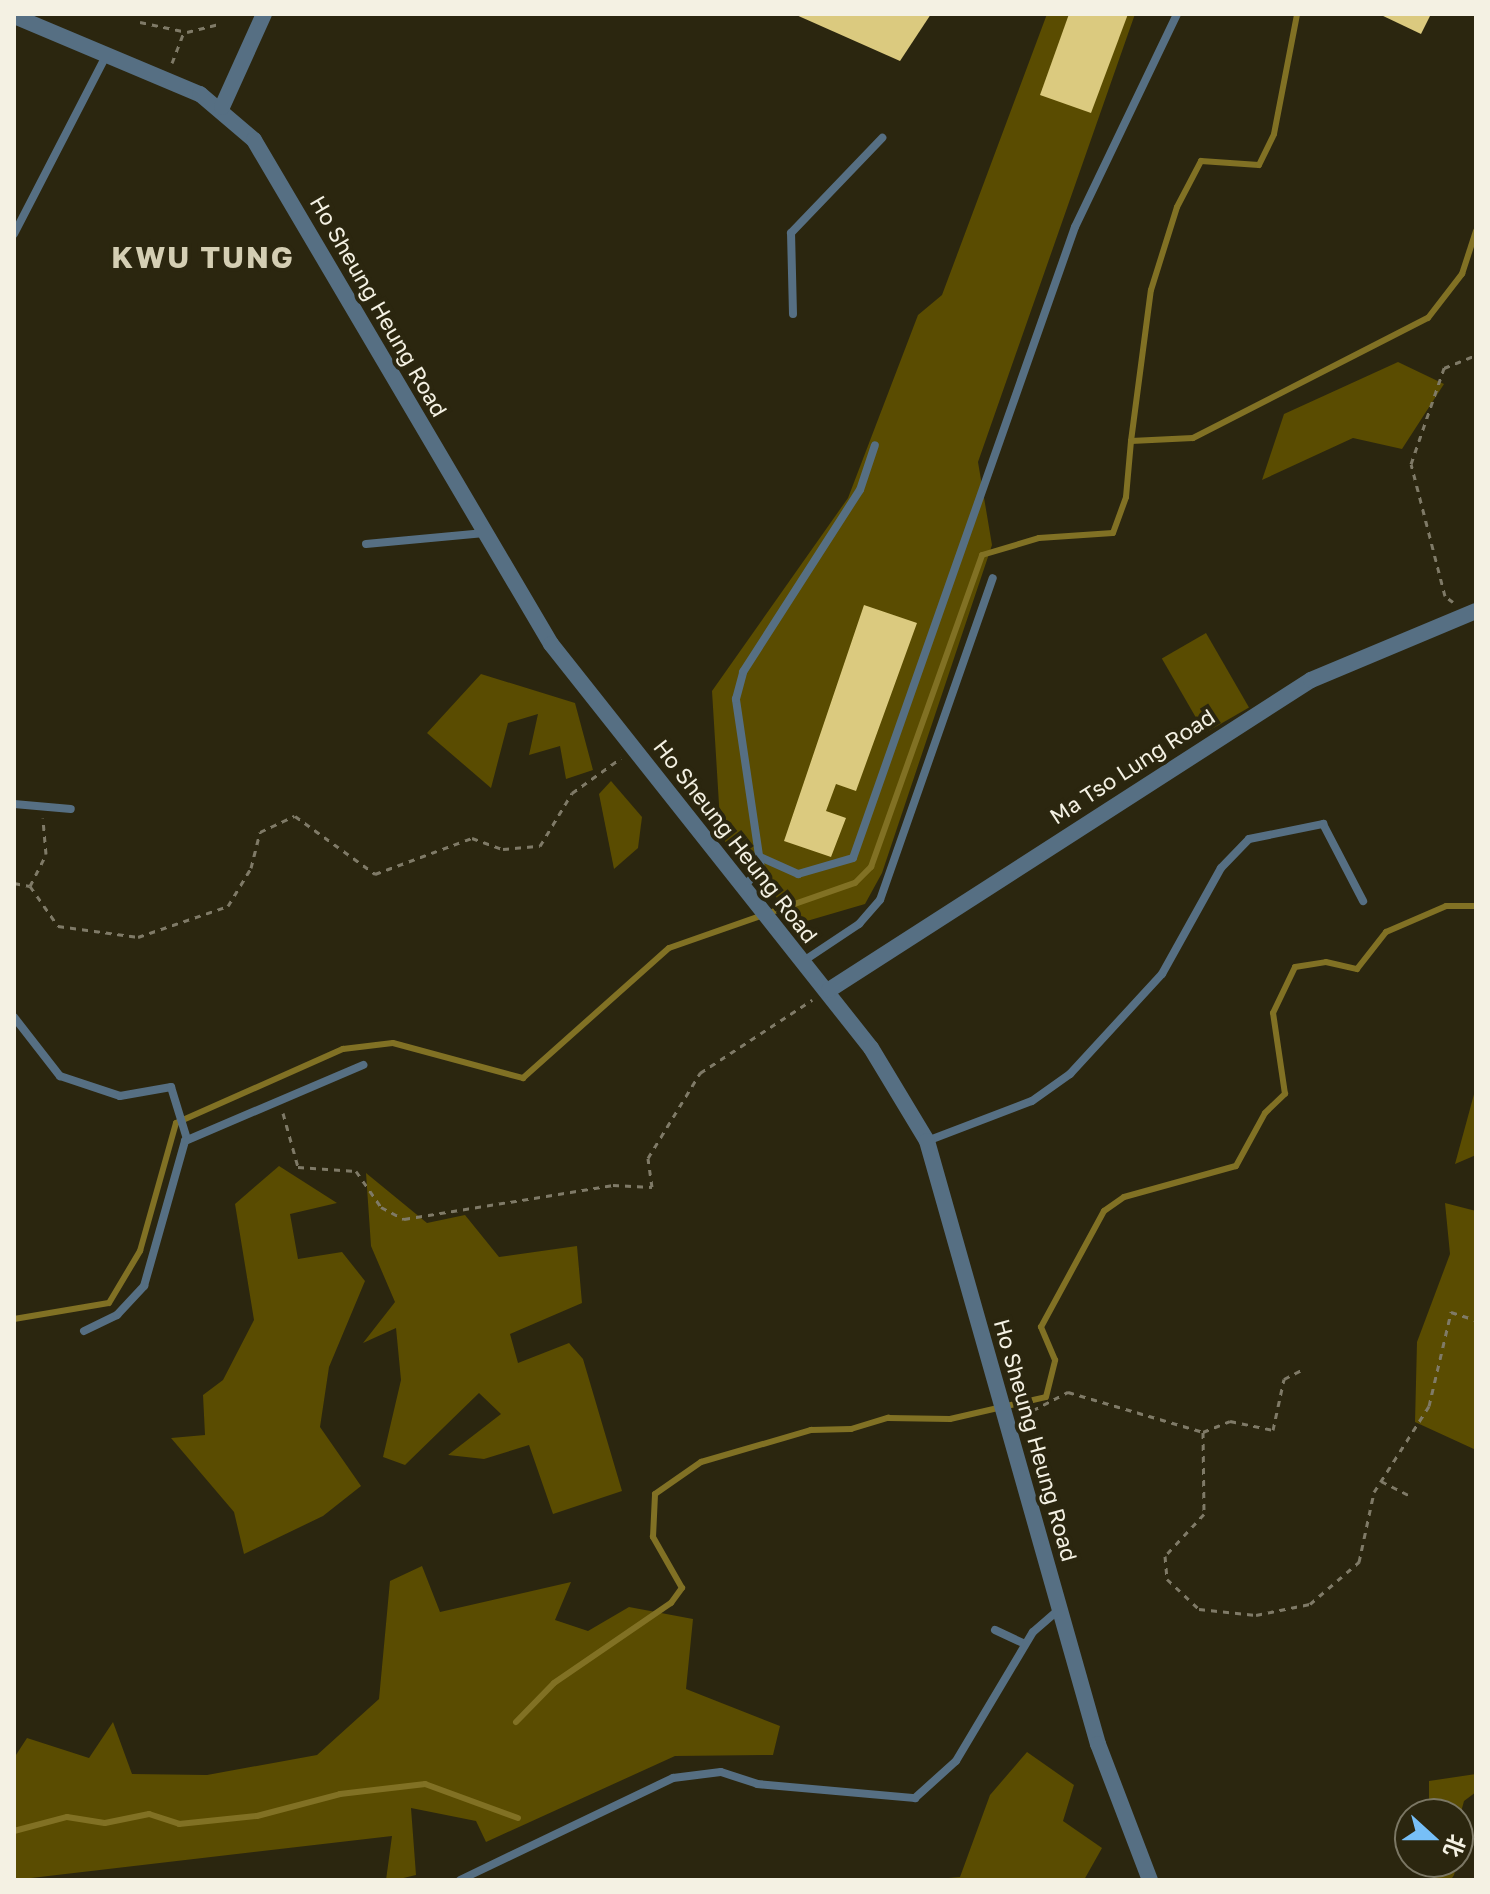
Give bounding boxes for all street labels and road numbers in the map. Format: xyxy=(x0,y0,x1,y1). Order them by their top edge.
street label: Ho Sheung Heung Road xyxy=(305,191,453,421)
street label: Ma Tso Lung Road xyxy=(1045,703,1219,829)
street label: Ho Sheung Heung Road xyxy=(648,734,824,948)
street label: Ho Sheung Heung Road xyxy=(989,1316,1083,1564)

